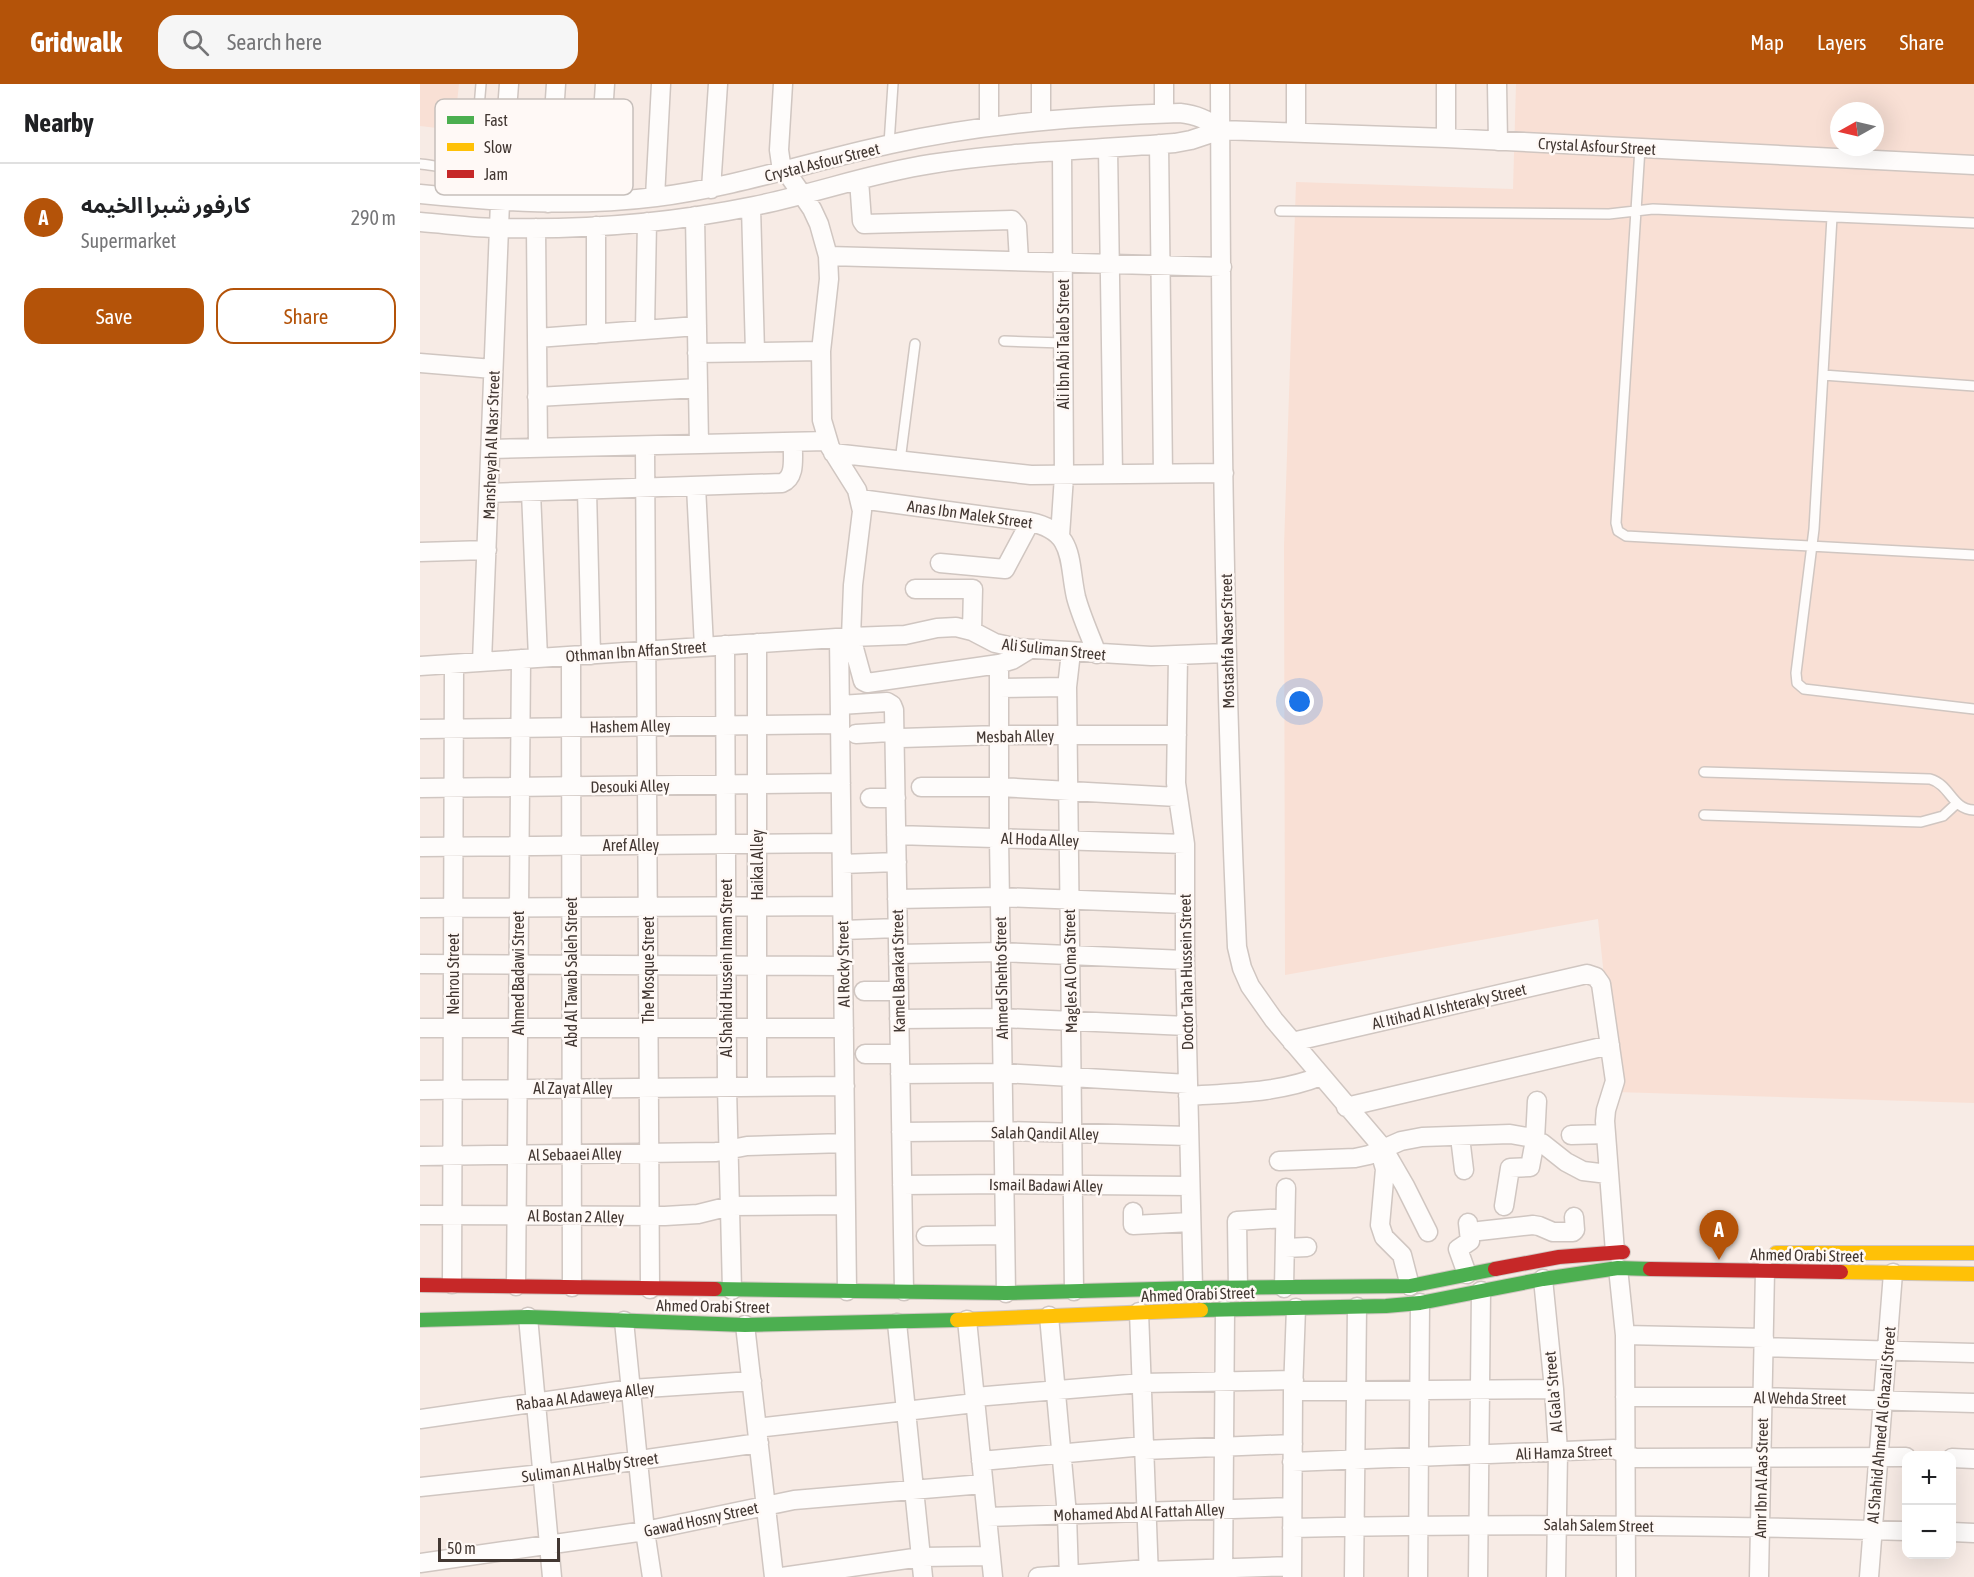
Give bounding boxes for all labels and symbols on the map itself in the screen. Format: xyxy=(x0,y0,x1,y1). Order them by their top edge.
legend xyxy=(435,99,633,195)
north arrow xyxy=(1830,102,1884,156)
text: Fast xyxy=(484,111,508,129)
street label: Crystal Asfour Street xyxy=(1538,134,1657,159)
text: Slow xyxy=(484,138,512,156)
street label: Crystal Asfour Street xyxy=(763,139,882,186)
text: Jam xyxy=(484,165,508,183)
street label: Ali Ibn Abi Taleb Street xyxy=(1054,278,1072,409)
street label: Mansheyah Al Nasr Street xyxy=(479,370,504,520)
street label: Anas Ibn Malek Street xyxy=(906,496,1034,532)
street label: Mostashfa Naser Street xyxy=(1217,573,1237,709)
street label: Ali Suliman Street xyxy=(1001,635,1107,663)
street label: Othman Ibn Affan Street xyxy=(565,637,707,665)
your location xyxy=(1285,687,1314,716)
street label: Hashem Alley xyxy=(589,716,671,737)
street label: Mesbah Alley xyxy=(976,726,1055,747)
street label: Desouki Alley xyxy=(590,776,670,797)
street label: Haikal Alley xyxy=(748,829,767,901)
street label: Al Hoda Alley xyxy=(1001,829,1080,850)
street label: Aref Alley xyxy=(603,836,660,855)
street label: Al Shahid Hussein Imam Street xyxy=(717,878,735,1057)
street label: Doctor Taha Hussein Street xyxy=(1176,893,1196,1050)
street label: Abd Al Tawab Saleh Street xyxy=(562,897,580,1047)
street label: Magles Al Oma Street xyxy=(1060,908,1081,1033)
street label: Kamel Barakat Street xyxy=(888,909,908,1033)
street label: Ahmed Badawi Street xyxy=(509,910,527,1035)
street label: The Mosque Street xyxy=(639,916,658,1024)
street label: Ahmed Shehto Street xyxy=(991,916,1011,1040)
street label: Al Rocky Street xyxy=(833,920,854,1007)
street label: Nehrou Street xyxy=(444,933,462,1015)
street label: Al Itihad Al Ishteraky Street xyxy=(1370,979,1529,1033)
street label: Al Zayat Alley xyxy=(533,1079,613,1098)
street label: Salah Qandil Alley xyxy=(991,1123,1099,1144)
street label: Al Sebaaei Alley xyxy=(528,1144,622,1165)
street label: Ismail Badawi Alley xyxy=(989,1175,1104,1196)
street label: Al Bostan 2 Alley xyxy=(528,1206,625,1227)
pin: A xyxy=(1700,1210,1738,1260)
street label: Ahmed Orabi Street xyxy=(1750,1245,1864,1265)
street label: Ahmed Orabi Street xyxy=(1141,1283,1256,1305)
street label: Ahmed Orabi Street xyxy=(656,1296,770,1316)
street label: Al Shahid Ahmed Al Ghazali Street xyxy=(1863,1325,1899,1524)
street label: Al Gala' Street xyxy=(1540,1350,1566,1434)
street label: Rabaa Al Adaweya Alley xyxy=(515,1379,656,1414)
street label: Al Wehda Street xyxy=(1753,1388,1847,1408)
street label: Amr Ibn Al Aas Street xyxy=(1751,1417,1771,1538)
street label: Ali Hamza Street xyxy=(1515,1441,1613,1463)
street label: Suliman Al Halby Street xyxy=(520,1448,660,1486)
street label: Gawad Hosny Street xyxy=(642,1498,761,1541)
street label: Mohamed Abd Al Fattah Alley xyxy=(1053,1500,1225,1525)
street label: Salah Salem Street xyxy=(1544,1515,1655,1535)
scale bar xyxy=(438,1535,560,1562)

